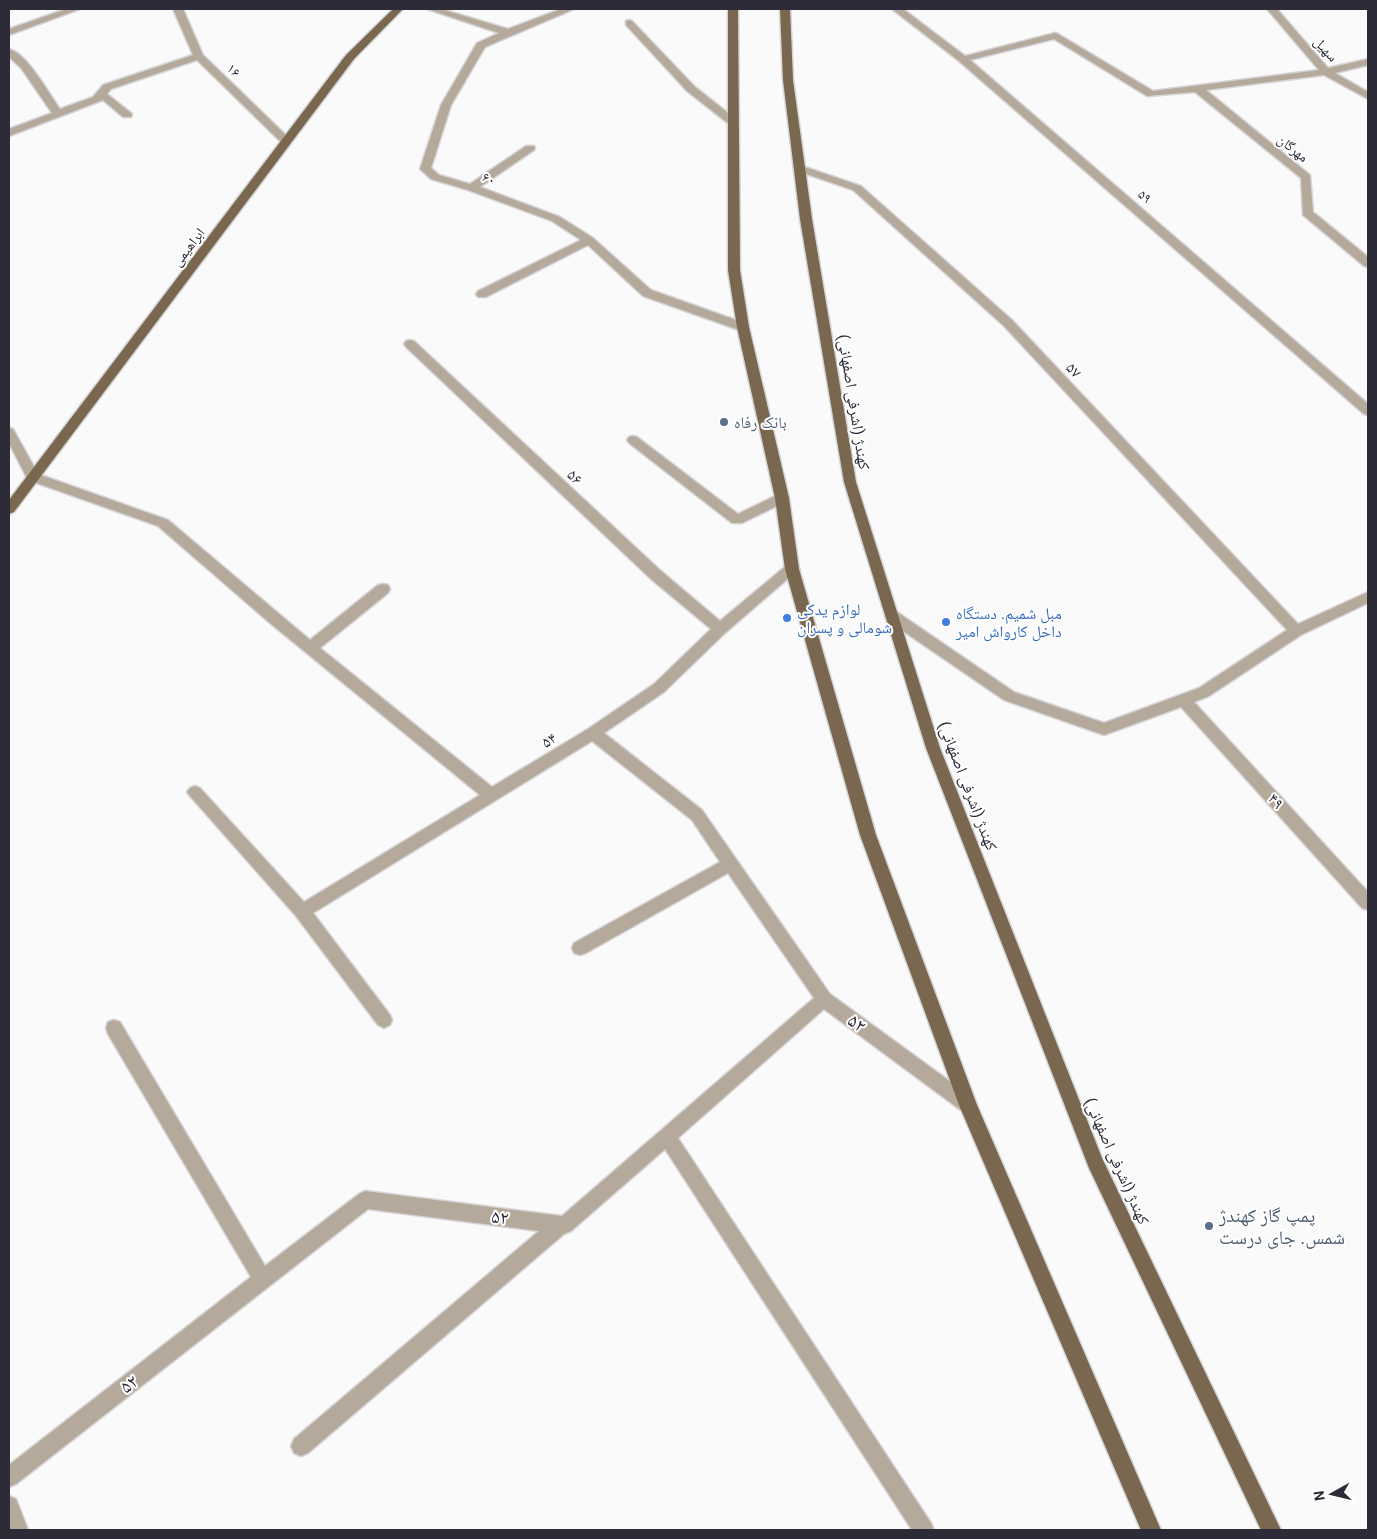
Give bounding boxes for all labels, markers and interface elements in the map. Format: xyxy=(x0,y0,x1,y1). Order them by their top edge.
street label: سهیل xyxy=(1310,33,1341,65)
street label: ۱۶ xyxy=(224,60,244,80)
street label: مهرگان xyxy=(1274,131,1312,166)
street label: ۶۰ xyxy=(480,168,498,188)
street label: ۵۹ xyxy=(1135,186,1155,206)
street label: ابراهیمی xyxy=(168,225,208,270)
street label: کهندژ (اشرفی اصفهانی) xyxy=(833,333,874,472)
street label: ۵۷ xyxy=(1062,358,1086,382)
place label: بانک رفاه xyxy=(734,413,787,432)
marker: بانک رفاه xyxy=(718,416,730,428)
street label: ۵۶ xyxy=(563,465,587,489)
place label: لوازم یدکی شومالی و پسران xyxy=(797,600,892,638)
place label: مبل شمیم. دستگاه داخل کارواش امیر xyxy=(955,604,1062,642)
marker: لوازم یدکی شومالی و پسران xyxy=(781,612,793,624)
marker: مبل شمیم. دستگاه داخل کارواش امیر xyxy=(940,616,952,628)
street label: کهندژ (اشرفی اصفهانی) xyxy=(934,719,1002,854)
street label: ۵۴ xyxy=(538,728,560,752)
street label: ۴۹ xyxy=(1264,789,1288,813)
street label: ۵۲ xyxy=(843,1009,871,1037)
street label: کهندژ (اشرفی اصفهانی) xyxy=(1080,1095,1154,1228)
place label: پمپ گاز کهندژ شمس. جای درست xyxy=(1218,1204,1345,1249)
street label: ۵۲ xyxy=(490,1205,510,1229)
marker: پمپ گاز کهندژ شمس. جای درست xyxy=(1203,1220,1215,1232)
street label: ۵۲ xyxy=(115,1370,143,1398)
north arrow xyxy=(1307,1469,1357,1519)
text: N xyxy=(1311,1490,1328,1502)

